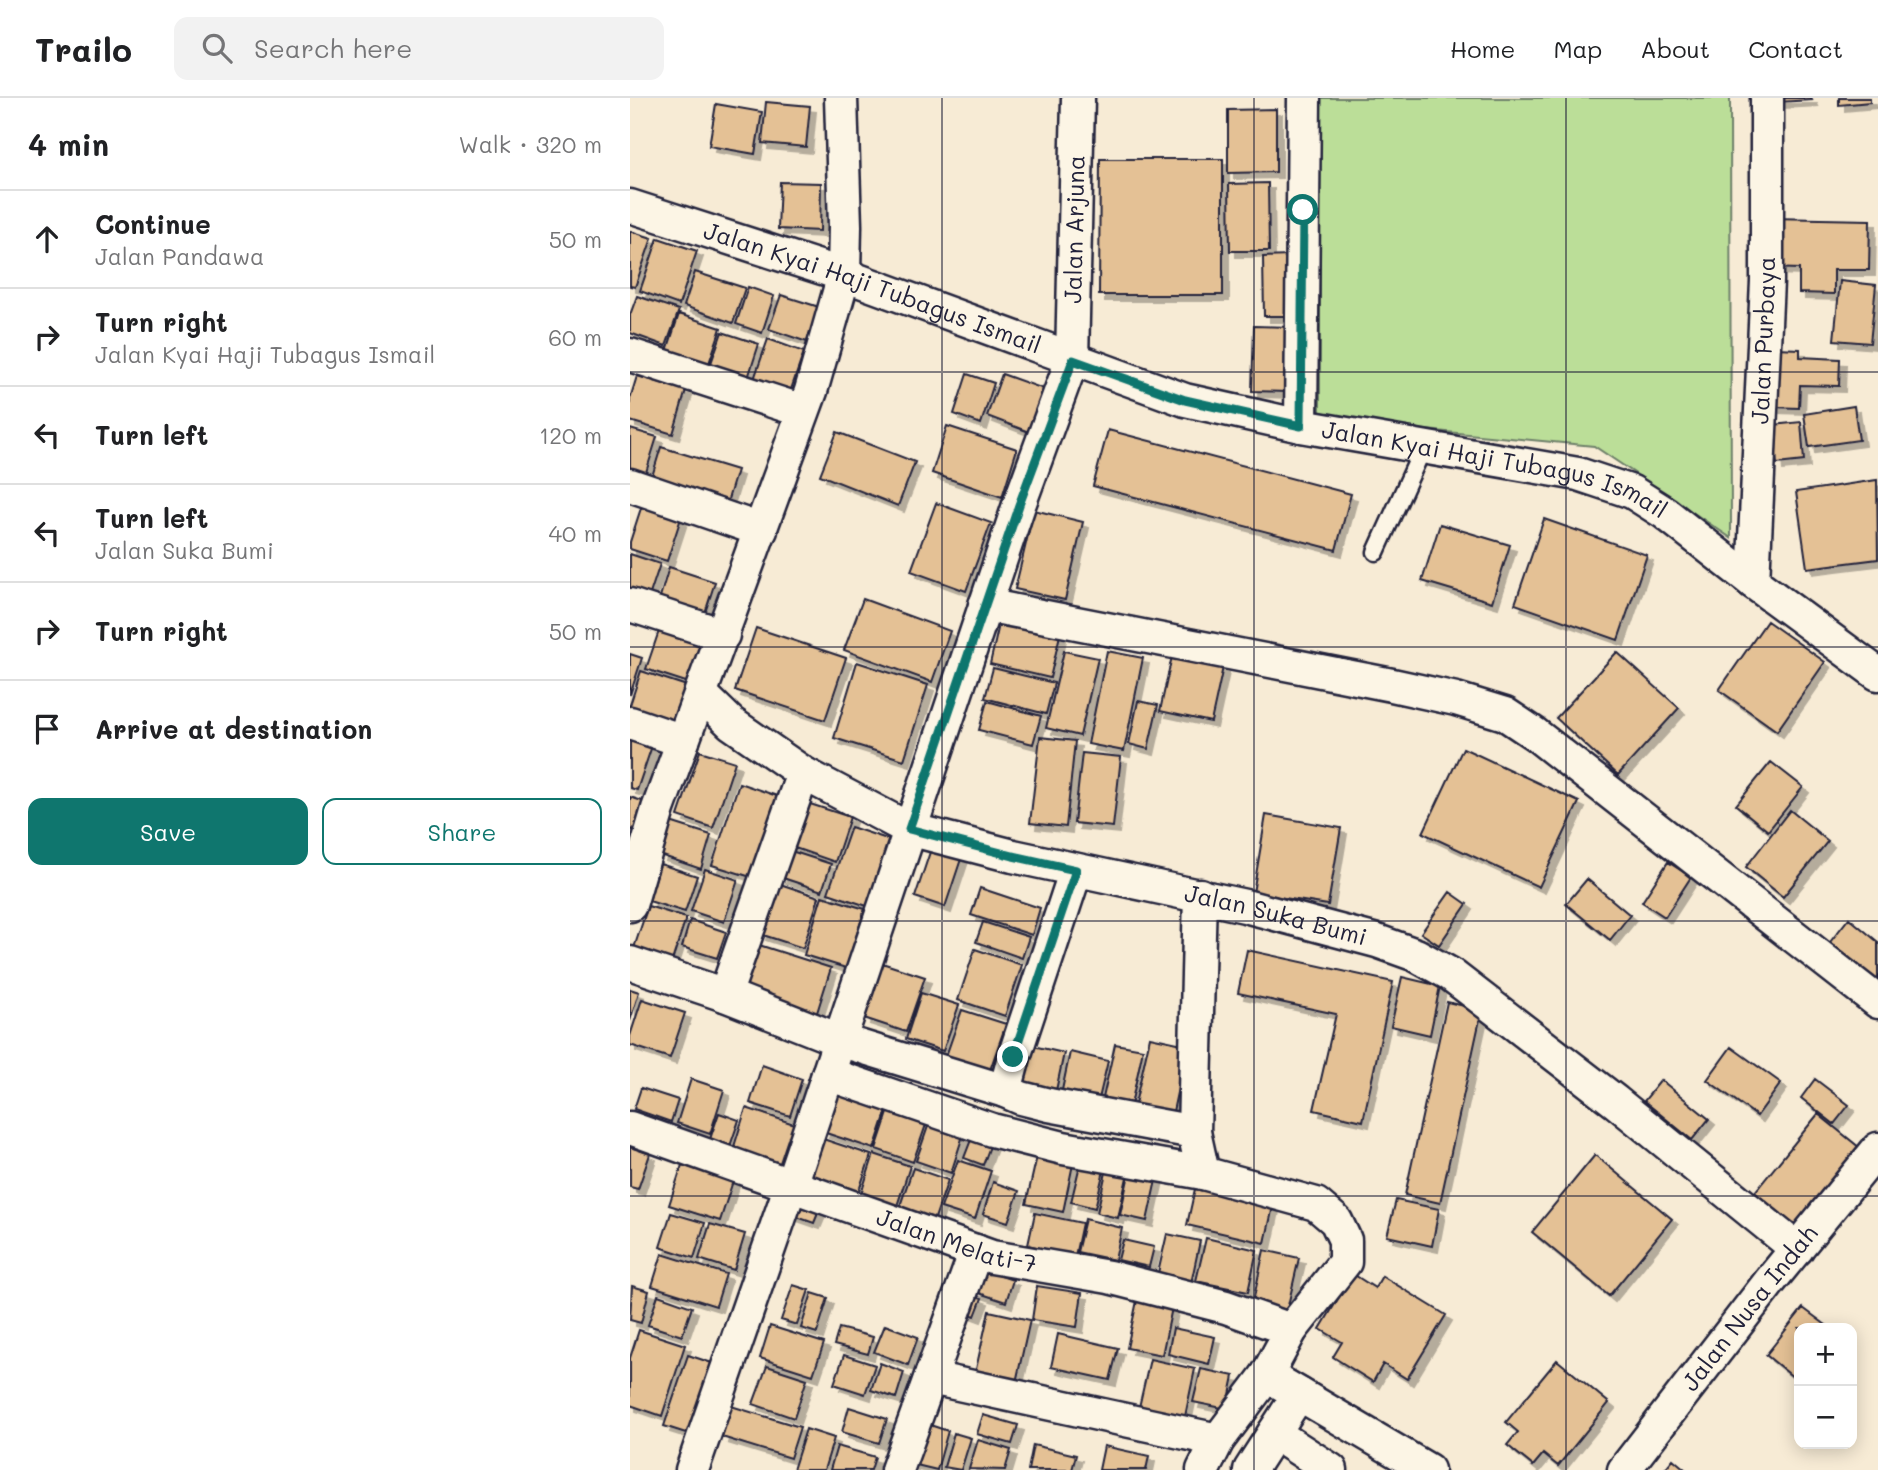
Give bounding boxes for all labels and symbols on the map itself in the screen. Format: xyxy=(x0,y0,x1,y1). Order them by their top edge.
street label: Jalan Arjuna xyxy=(1056,155,1091,304)
route start xyxy=(1287,194,1318,225)
street label: Jalan Kyai Haji Tubagus Ismail xyxy=(700,214,1046,360)
street label: Jalan Purbaya xyxy=(1743,256,1781,425)
street label: Jalan Kyai Haji Tubagus Ismail xyxy=(1320,413,1674,525)
street label: Jalan Suka Bumi xyxy=(1182,876,1370,952)
route end xyxy=(997,1041,1028,1072)
street label: Jalan Melati-7 xyxy=(873,1200,1039,1278)
street label: Jalan Nusa Indah xyxy=(1674,1218,1824,1397)

